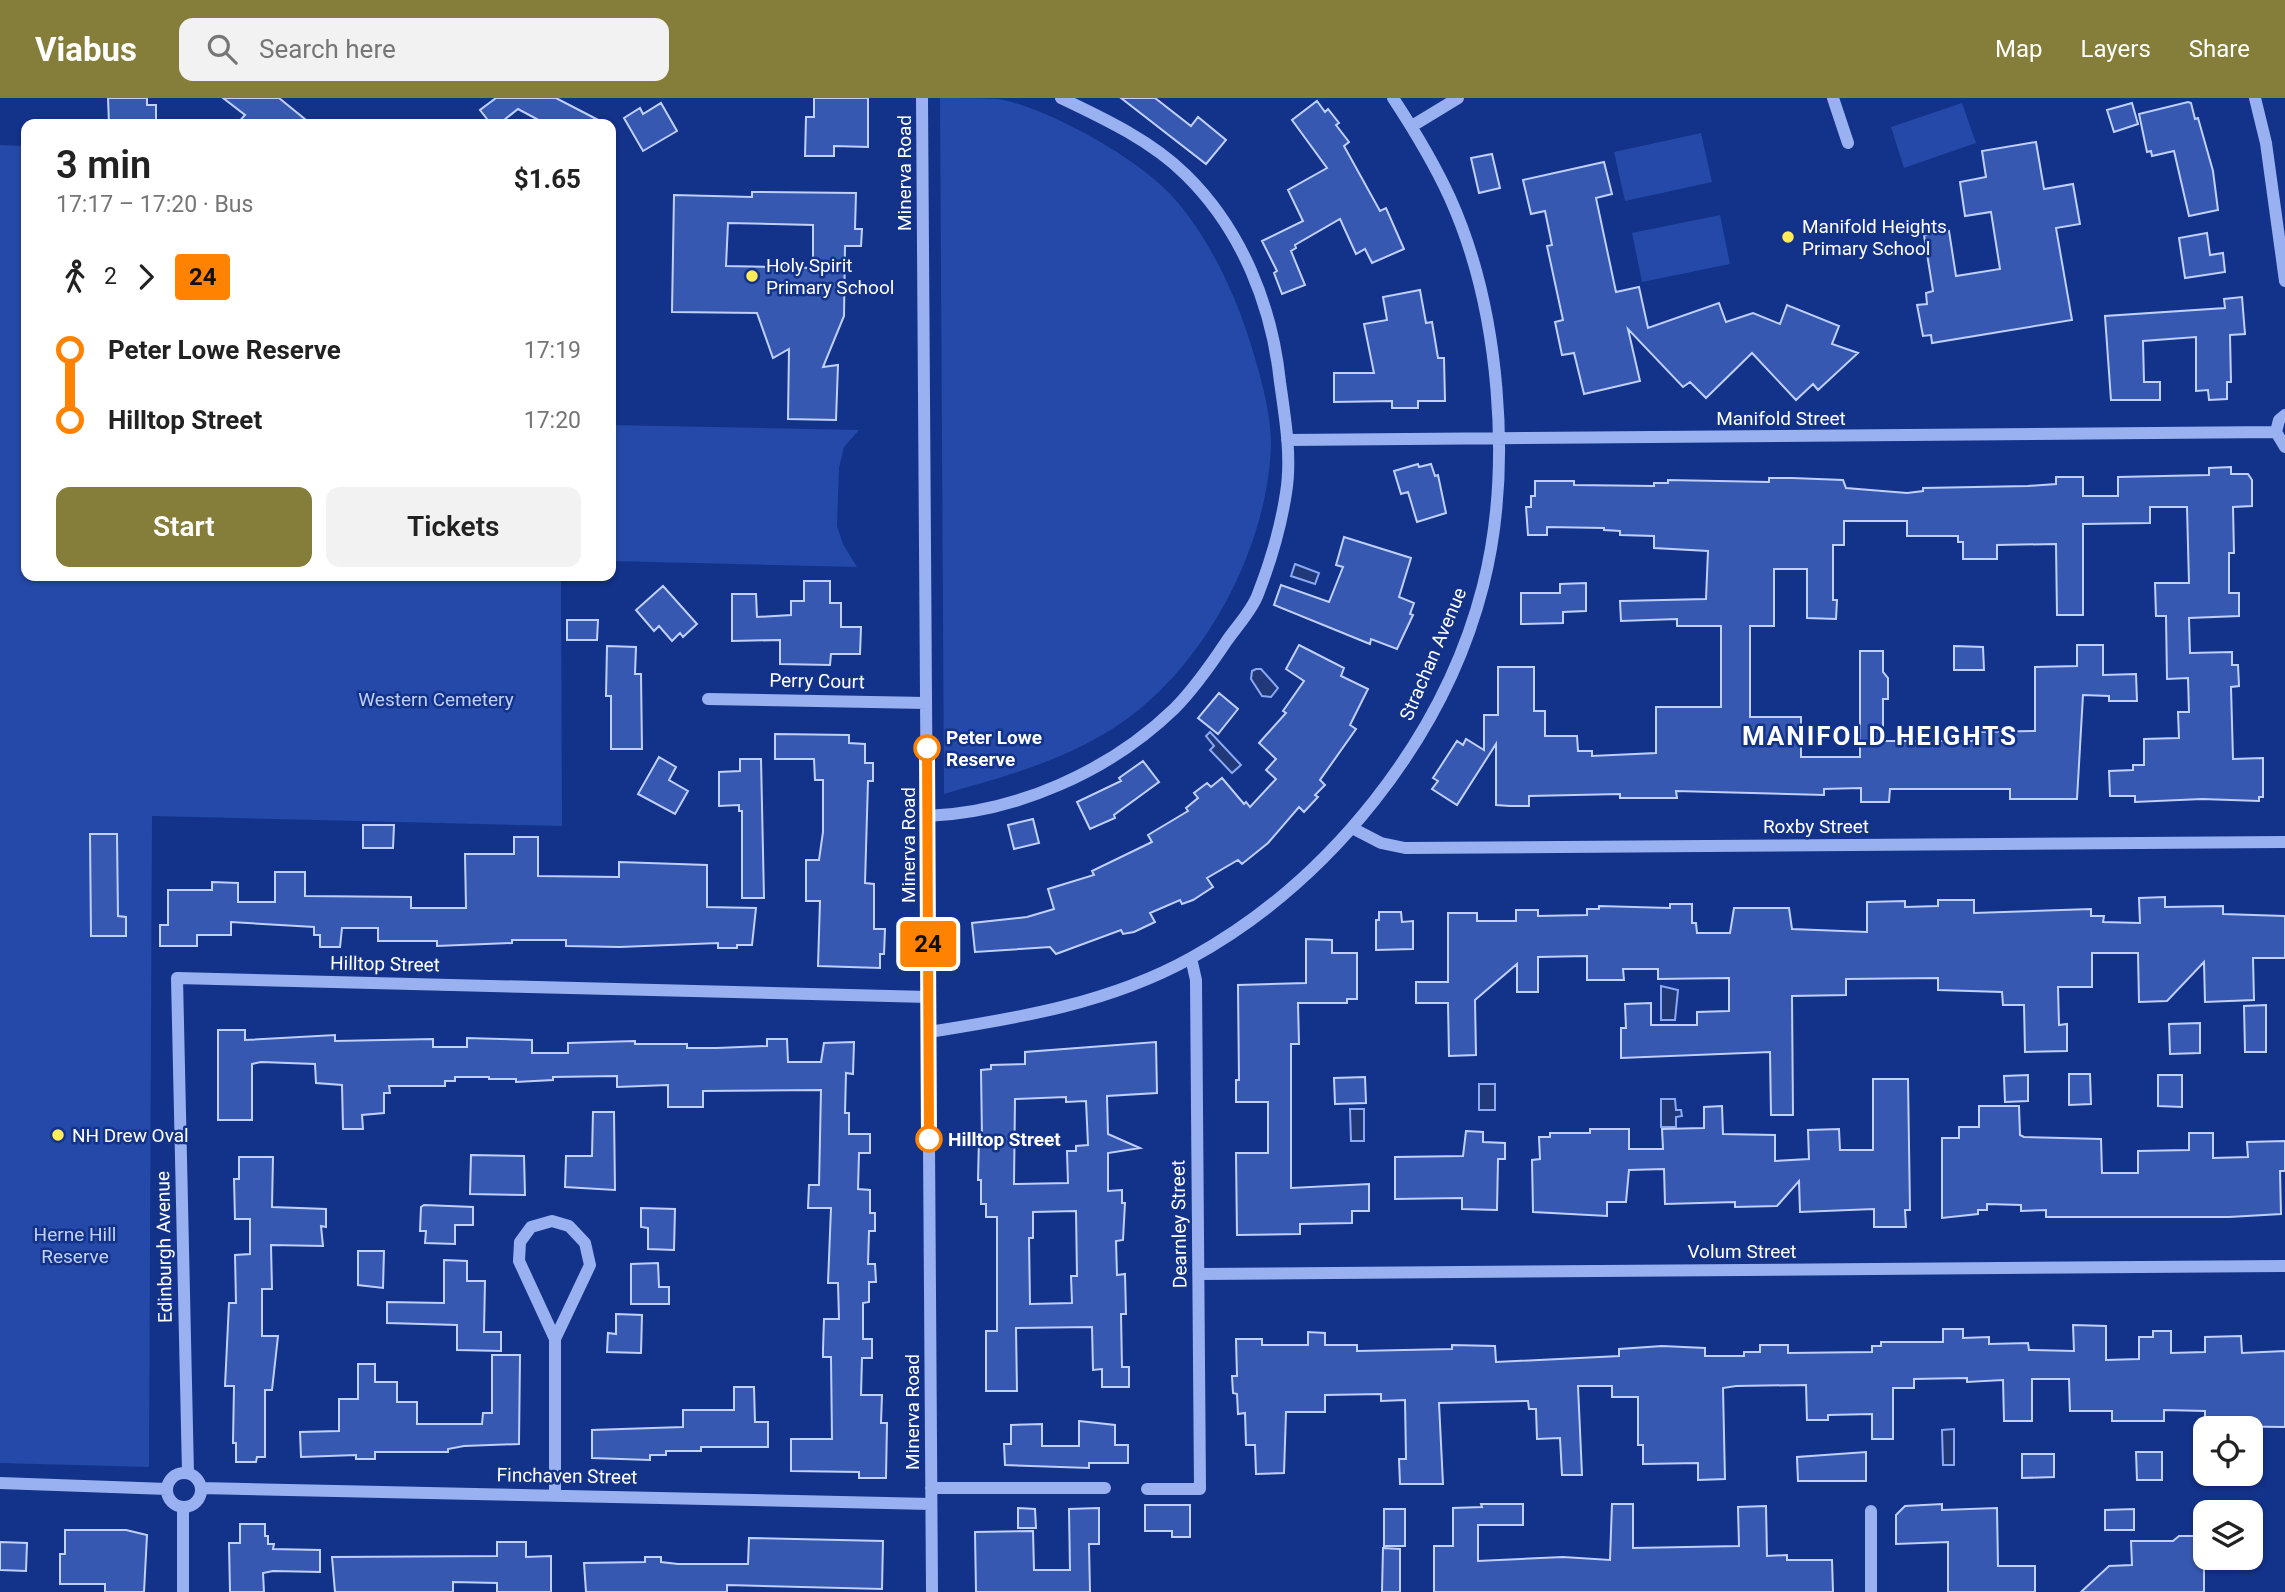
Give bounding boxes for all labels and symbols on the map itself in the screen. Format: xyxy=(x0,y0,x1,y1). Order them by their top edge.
street label: Minerva Road xyxy=(893,115,916,231)
place label: Manifold Heights Primary School xyxy=(1802,215,1947,260)
marker: Manifold Heights Primary School xyxy=(1780,229,1796,245)
place label: Holy Spirit Primary School xyxy=(766,254,894,299)
marker: Holy Spirit Primary School xyxy=(744,268,760,284)
street label: Manifold Street xyxy=(1716,407,1846,430)
street label: Strachan Avenue xyxy=(1395,584,1471,724)
street label: Perry Court xyxy=(769,669,865,693)
park label: Western Cemetery xyxy=(358,688,514,711)
district label: MANIFOLD HEIGHTS xyxy=(1742,721,2018,751)
place label: Peter Lowe Reserve xyxy=(946,726,1042,771)
marker: Peter Lowe Reserve xyxy=(914,735,940,761)
street label: Minerva Road xyxy=(897,787,920,903)
street label: Roxby Street xyxy=(1763,815,1869,838)
line badge: 24 xyxy=(897,921,960,967)
street label: Hilltop Street xyxy=(330,952,440,976)
place label: NH Drew Oval xyxy=(72,1124,189,1147)
marker: Hilltop Street xyxy=(916,1126,942,1152)
marker: NH Drew Oval xyxy=(50,1127,66,1143)
place label: Hilltop Street xyxy=(948,1128,1061,1151)
street label: Dearnley Street xyxy=(1166,1160,1192,1288)
street label: Edinburgh Avenue xyxy=(151,1171,177,1323)
park label: Herne Hill Reserve xyxy=(34,1223,116,1268)
street label: Volum Street xyxy=(1687,1240,1797,1263)
street label: Minerva Road xyxy=(901,1354,924,1470)
street label: Finchaven Street xyxy=(496,1463,638,1489)

